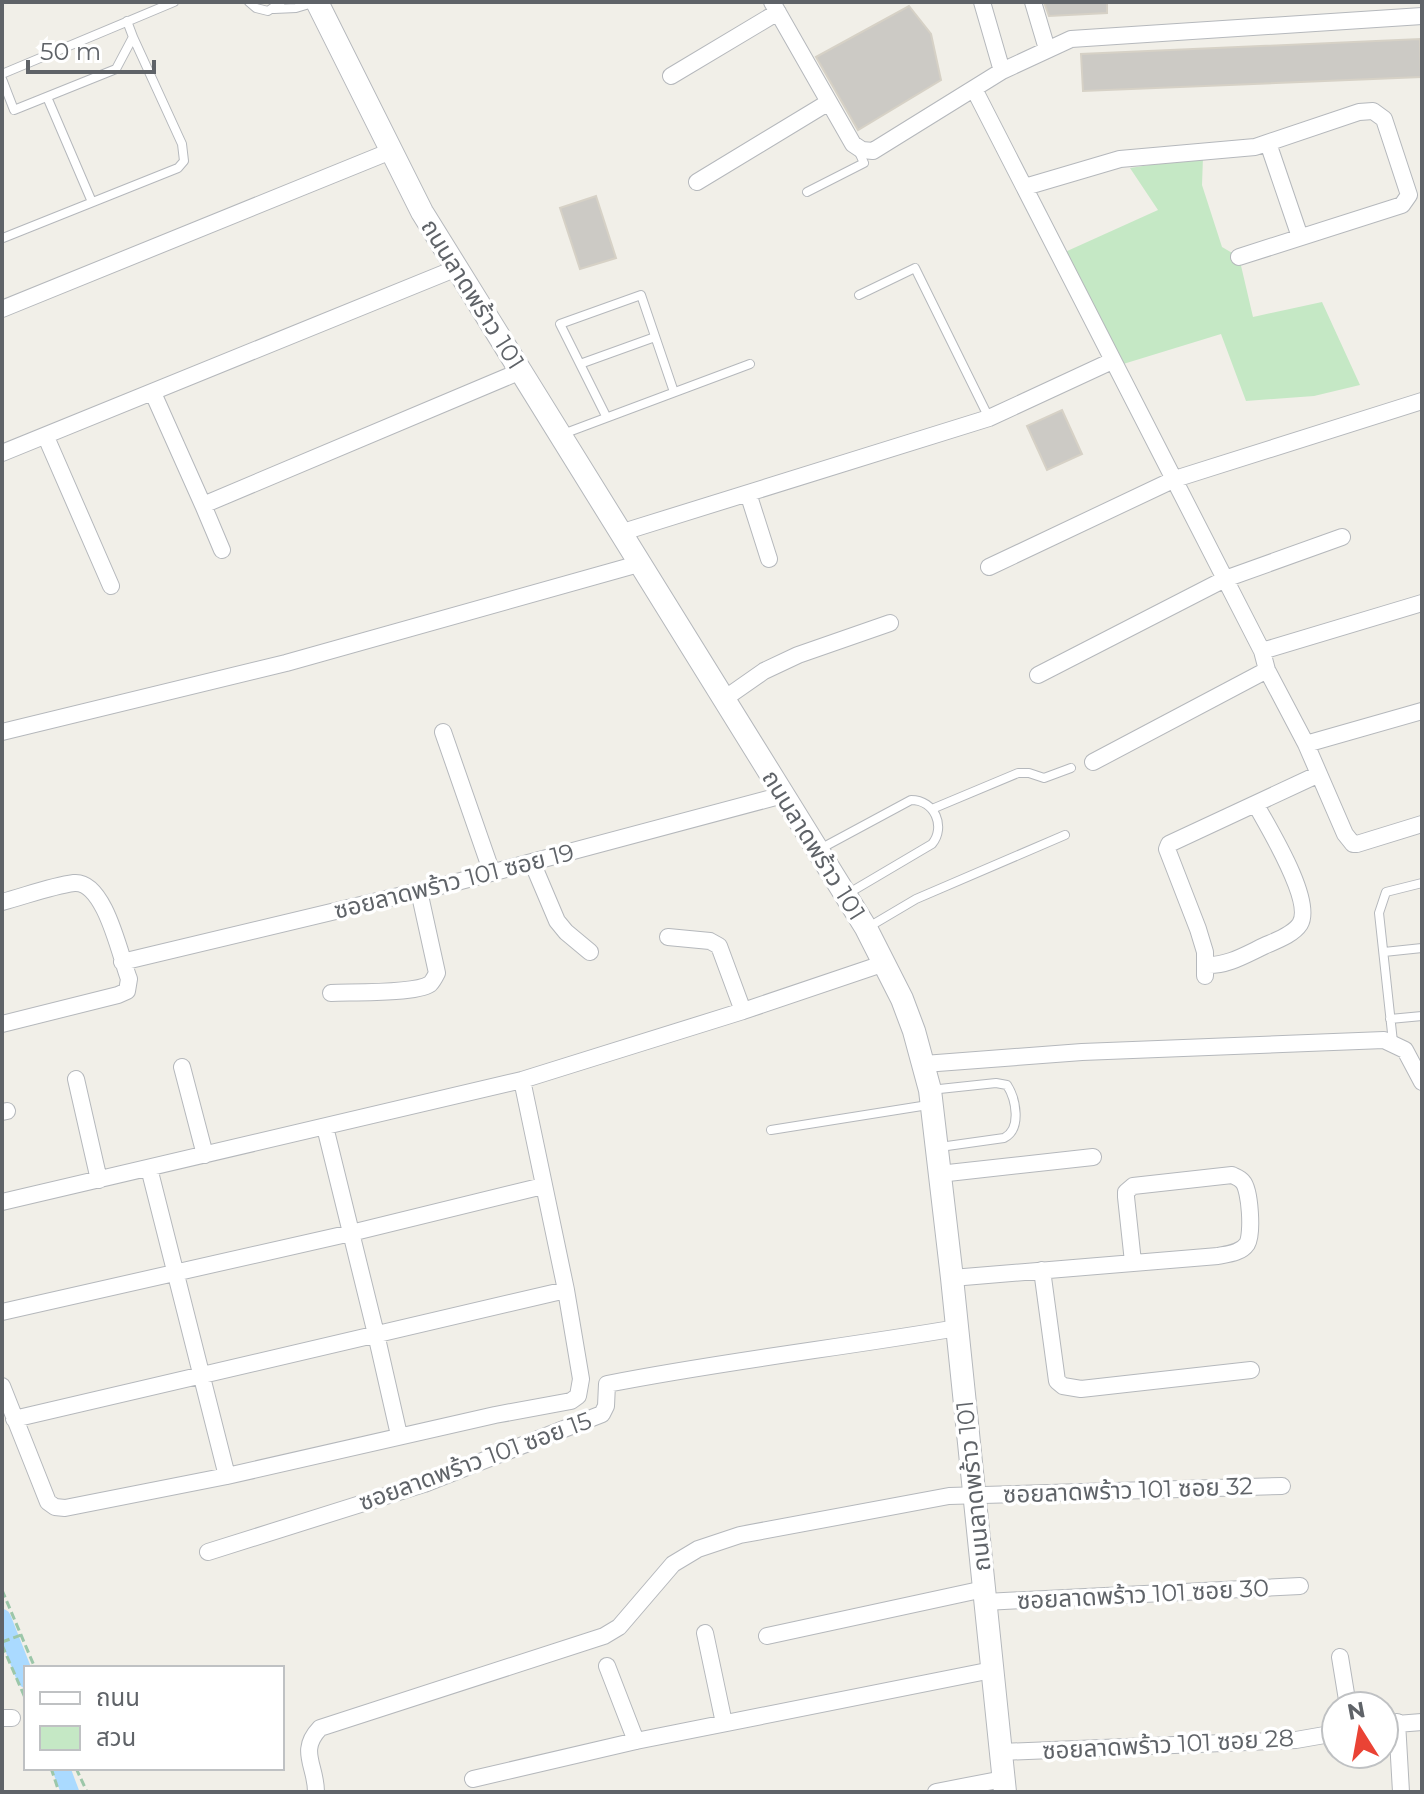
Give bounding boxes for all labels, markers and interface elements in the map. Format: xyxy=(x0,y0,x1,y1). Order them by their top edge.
scale bar xyxy=(28,24,154,74)
text: 50 m xyxy=(40,37,101,66)
street label: ถนนลาดพร้าว 101 xyxy=(415,214,531,374)
street label: ถนนลาดพร้าว 101 xyxy=(756,765,872,925)
street label: ซอยลาดพร้าว 101 ซอย 19 xyxy=(331,837,577,925)
street label: ถนนลาดพร้าว 101 xyxy=(950,1399,996,1573)
street label: ซอยลาดพร้าว 101 ซอย 15 xyxy=(355,1405,595,1517)
street label: ซอยลาดพร้าว 101 ซอย 32 xyxy=(1003,1471,1253,1509)
street label: ซอยลาดพร้าว 101 ซอย 30 xyxy=(1016,1573,1270,1615)
legend xyxy=(24,1666,284,1770)
text: ถนน xyxy=(96,1683,140,1712)
north arrow xyxy=(1320,1690,1400,1770)
text: N xyxy=(1345,1696,1368,1726)
text: สวน xyxy=(96,1723,136,1752)
street label: ซอยลาดพร้าว 101 ซอย 28 xyxy=(1041,1723,1295,1765)

